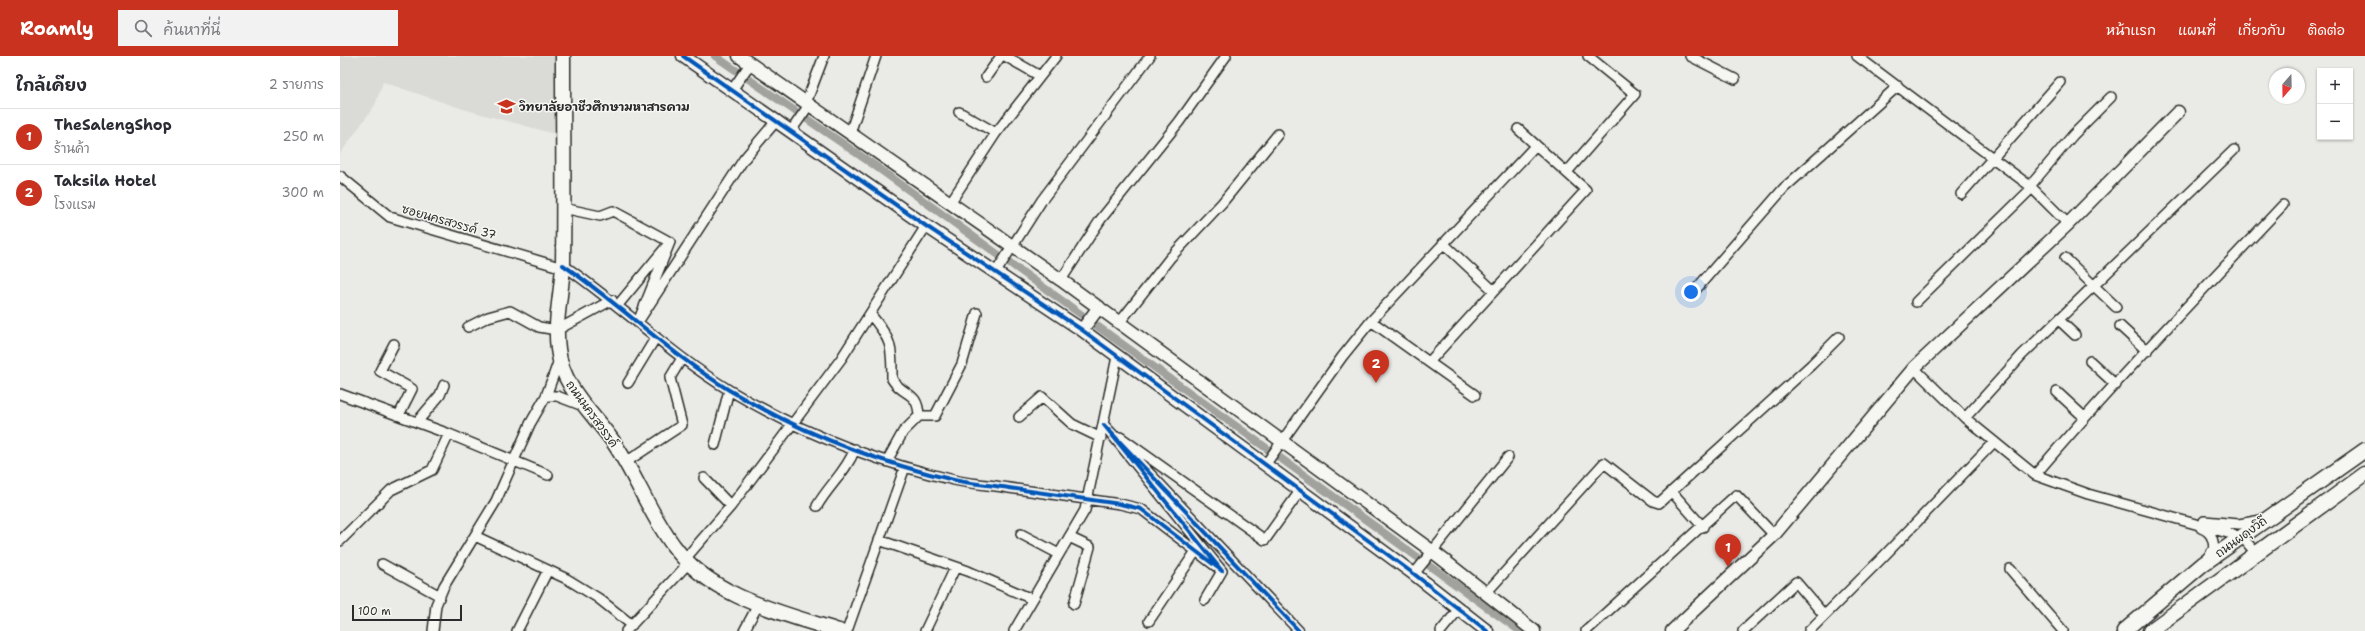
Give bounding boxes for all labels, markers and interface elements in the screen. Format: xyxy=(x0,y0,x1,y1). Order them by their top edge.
search box xyxy=(118,10,398,46)
text: Roamly xyxy=(20,16,94,41)
icon: search xyxy=(132,17,154,39)
text: ค้นหาที่นี่ xyxy=(164,20,221,40)
text: หน้าแรก xyxy=(2106,21,2156,39)
text: แผนที่ xyxy=(2178,21,2216,39)
text: เกี่ยวกับ xyxy=(2238,21,2285,39)
text: ติดต่อ xyxy=(2307,21,2345,39)
north arrow xyxy=(2269,68,2305,104)
map controls xyxy=(2317,68,2353,140)
button: + xyxy=(2317,68,2353,104)
text: ใกล้เคียง xyxy=(16,74,87,96)
text: 2 รายการ xyxy=(269,76,324,93)
school or university icon: วิทยาลัยอาชีวศึกษามหาสารคาม xyxy=(496,97,516,117)
place label: วิทยาลัยอาชีวศึกษามหาสารคาม xyxy=(519,99,690,115)
button: − xyxy=(2317,104,2353,140)
text: TheSalengShop xyxy=(54,115,172,135)
text: 1 xyxy=(26,128,32,145)
text: 250 m xyxy=(283,128,324,145)
text: ร้านค้า xyxy=(54,140,90,157)
text: Taksila Hotel xyxy=(54,171,156,191)
text: 2 xyxy=(24,184,34,201)
text: 300 m xyxy=(281,184,324,201)
text: โรงแรม xyxy=(54,196,96,213)
street label: ซอยนครสวรรค์ 37 xyxy=(400,201,498,243)
your location xyxy=(1681,282,1701,302)
pin: 2 xyxy=(1363,350,1389,383)
street label: ถนนนครสวรรค์ xyxy=(562,377,622,451)
street label: ถนนผดุงวิถี xyxy=(2212,513,2271,562)
pin: 1 xyxy=(1715,534,1741,567)
scale bar xyxy=(352,603,462,622)
text: 100 m xyxy=(358,604,391,619)

